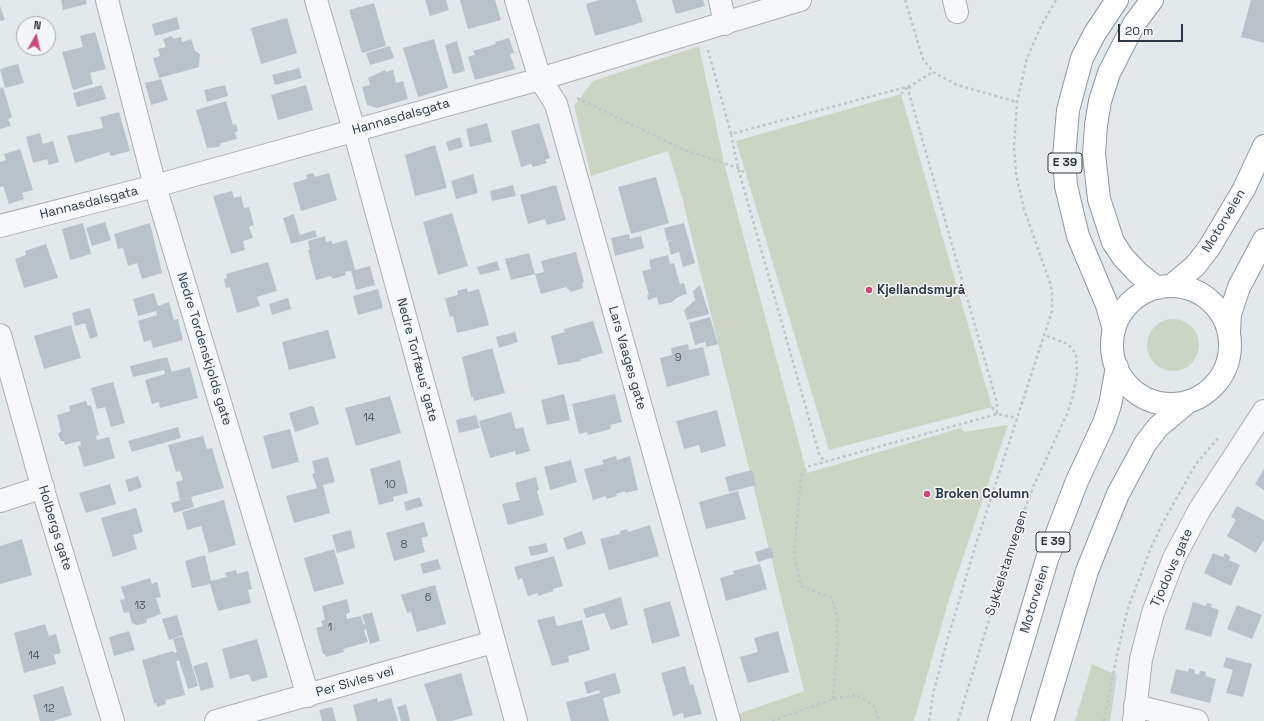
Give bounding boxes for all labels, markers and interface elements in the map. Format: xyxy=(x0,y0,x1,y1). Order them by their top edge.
north arrow xyxy=(16,16,56,56)
scale bar xyxy=(1120,16,1185,42)
text: N xyxy=(33,18,42,33)
text: 20 m xyxy=(1125,23,1153,39)
street label: Hannasdalsgata xyxy=(350,96,452,138)
road number: E 39 xyxy=(1048,153,1082,173)
street label: Hannasdalsgata xyxy=(38,183,140,223)
street label: Motorveien xyxy=(1199,187,1249,255)
street label: Nedre Tordenskjolds gate xyxy=(173,271,235,427)
place label: Kjellandsmyrå xyxy=(877,282,965,298)
marker: Kjellandsmyrå xyxy=(864,285,874,295)
street label: Nedre Torfæus' gate xyxy=(393,296,441,424)
street label: Lars Vaages gate xyxy=(605,304,649,412)
house number: 9 xyxy=(675,351,681,365)
house number: 14 xyxy=(363,411,375,425)
house number: 10 xyxy=(384,478,396,492)
street label: Holbergs gate xyxy=(35,484,75,572)
place label: Broken Column xyxy=(935,486,1029,502)
marker: Broken Column xyxy=(922,489,932,499)
street label: Sykkelstamvegen xyxy=(983,508,1031,618)
street label: Tjodolvs gate xyxy=(1148,526,1196,610)
road number: E 39 xyxy=(1036,532,1070,552)
house number: 8 xyxy=(401,538,407,552)
street label: Motorveien xyxy=(1017,563,1053,635)
house number: 6 xyxy=(425,591,431,605)
house number: 13 xyxy=(134,599,146,613)
house number: 1 xyxy=(328,621,332,635)
house number: 14 xyxy=(28,649,40,663)
street label: Per Sivles vei xyxy=(314,663,396,701)
house number: 12 xyxy=(43,702,55,716)

